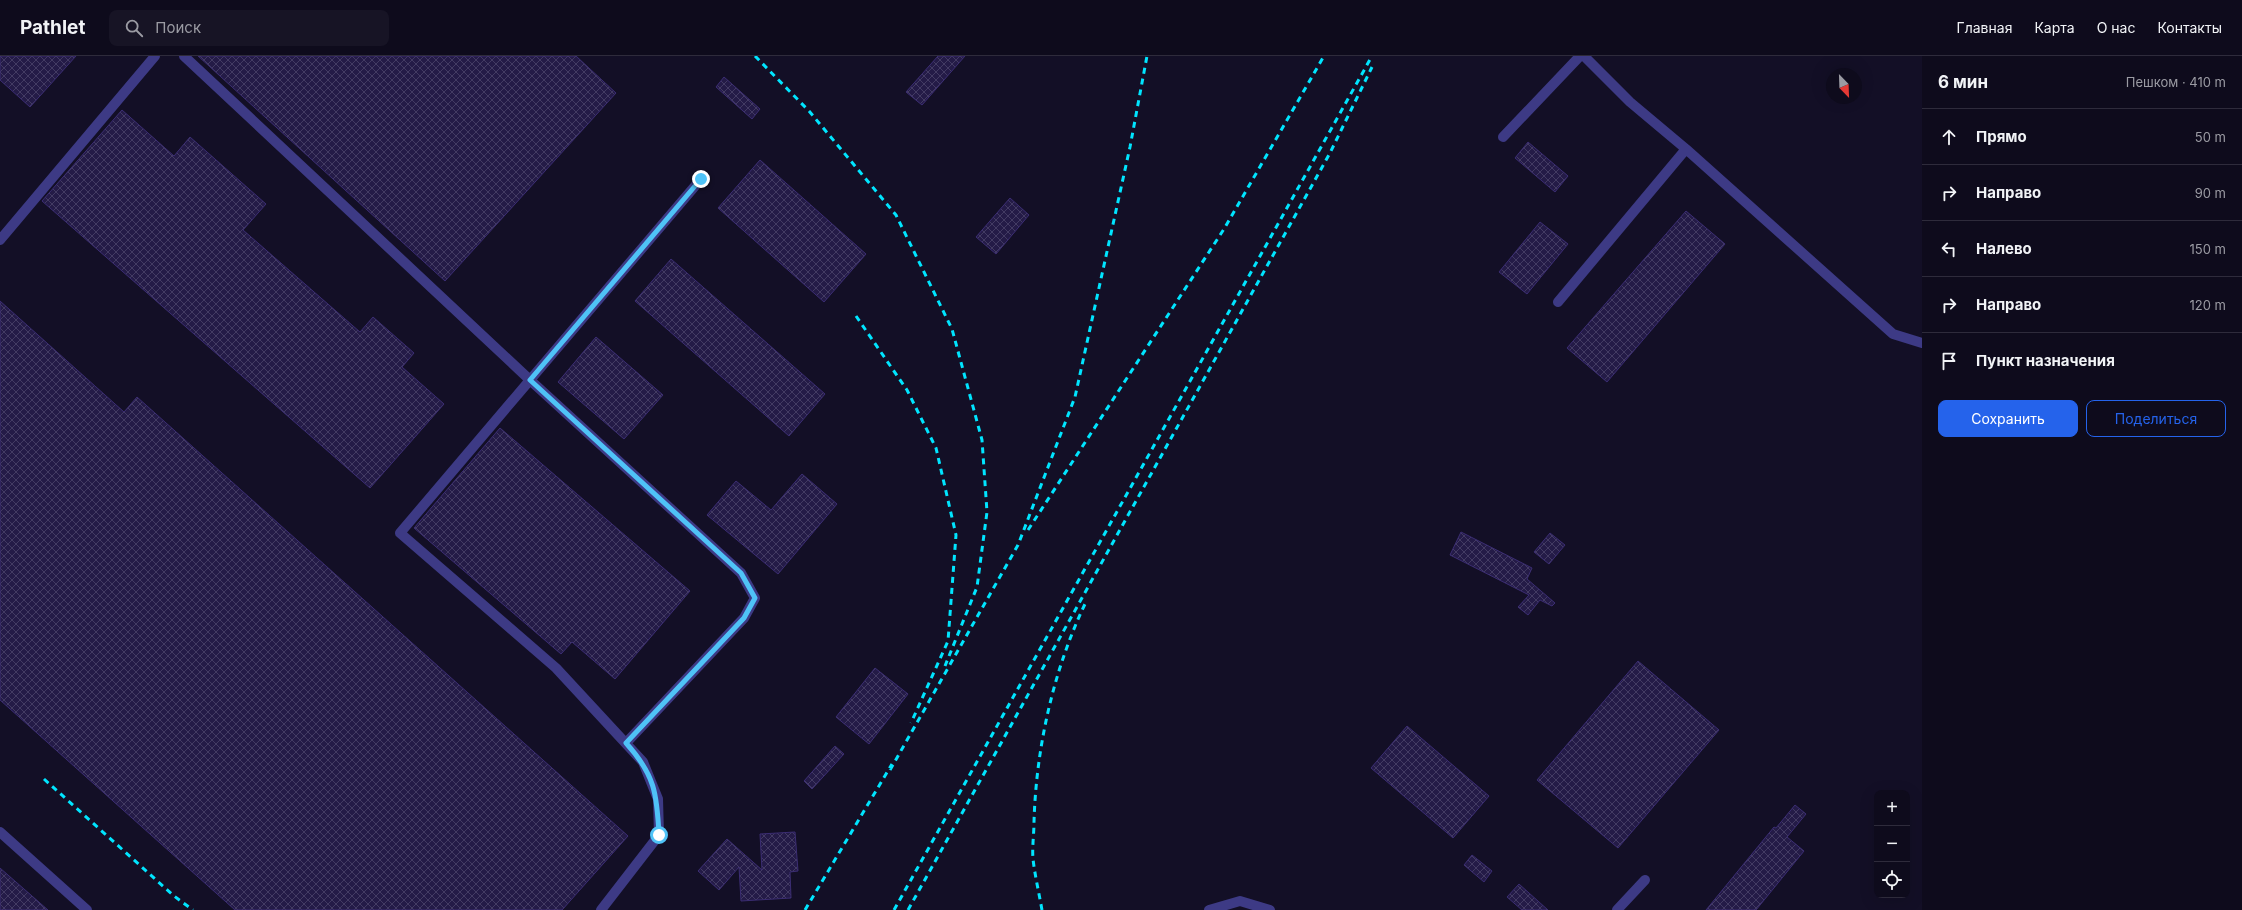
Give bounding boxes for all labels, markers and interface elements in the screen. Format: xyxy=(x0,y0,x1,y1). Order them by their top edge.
search box xyxy=(109,10,389,46)
text: Pathlet xyxy=(20,16,85,39)
icon: search xyxy=(123,17,145,39)
text: Поиск xyxy=(155,18,201,37)
text: Главная xyxy=(1957,19,2012,36)
text: Карта xyxy=(2034,19,2075,36)
text: О нас xyxy=(2097,19,2135,36)
text: Контакты xyxy=(2157,19,2222,36)
north arrow xyxy=(1826,68,1862,104)
text: 6 мин xyxy=(1938,72,1988,92)
text: Пешком · 410 m xyxy=(2126,74,2226,90)
icon: ahead xyxy=(1938,126,1960,148)
text: Прямо xyxy=(1976,127,2027,146)
text: 50 m xyxy=(2195,129,2226,145)
route end xyxy=(692,170,710,188)
icon: right xyxy=(1938,182,1960,204)
text: Направо xyxy=(1976,183,2041,202)
text: 90 m xyxy=(2195,185,2226,201)
icon: left xyxy=(1938,238,1960,260)
text: Налево xyxy=(1976,239,2032,258)
text: 150 m xyxy=(2190,241,2226,257)
icon: right xyxy=(1938,294,1960,316)
text: Направо xyxy=(1976,295,2041,314)
text: 120 m xyxy=(2190,297,2226,313)
icon: arrive xyxy=(1938,350,1960,372)
text: Пункт назначения xyxy=(1976,351,2115,370)
button: Сохранить xyxy=(1938,400,2078,437)
button: Поделиться xyxy=(2086,400,2226,437)
map controls xyxy=(1874,790,1910,898)
button: + xyxy=(1874,790,1910,826)
route start xyxy=(650,826,668,844)
button: − xyxy=(1874,826,1910,862)
button: locate xyxy=(1874,862,1910,898)

